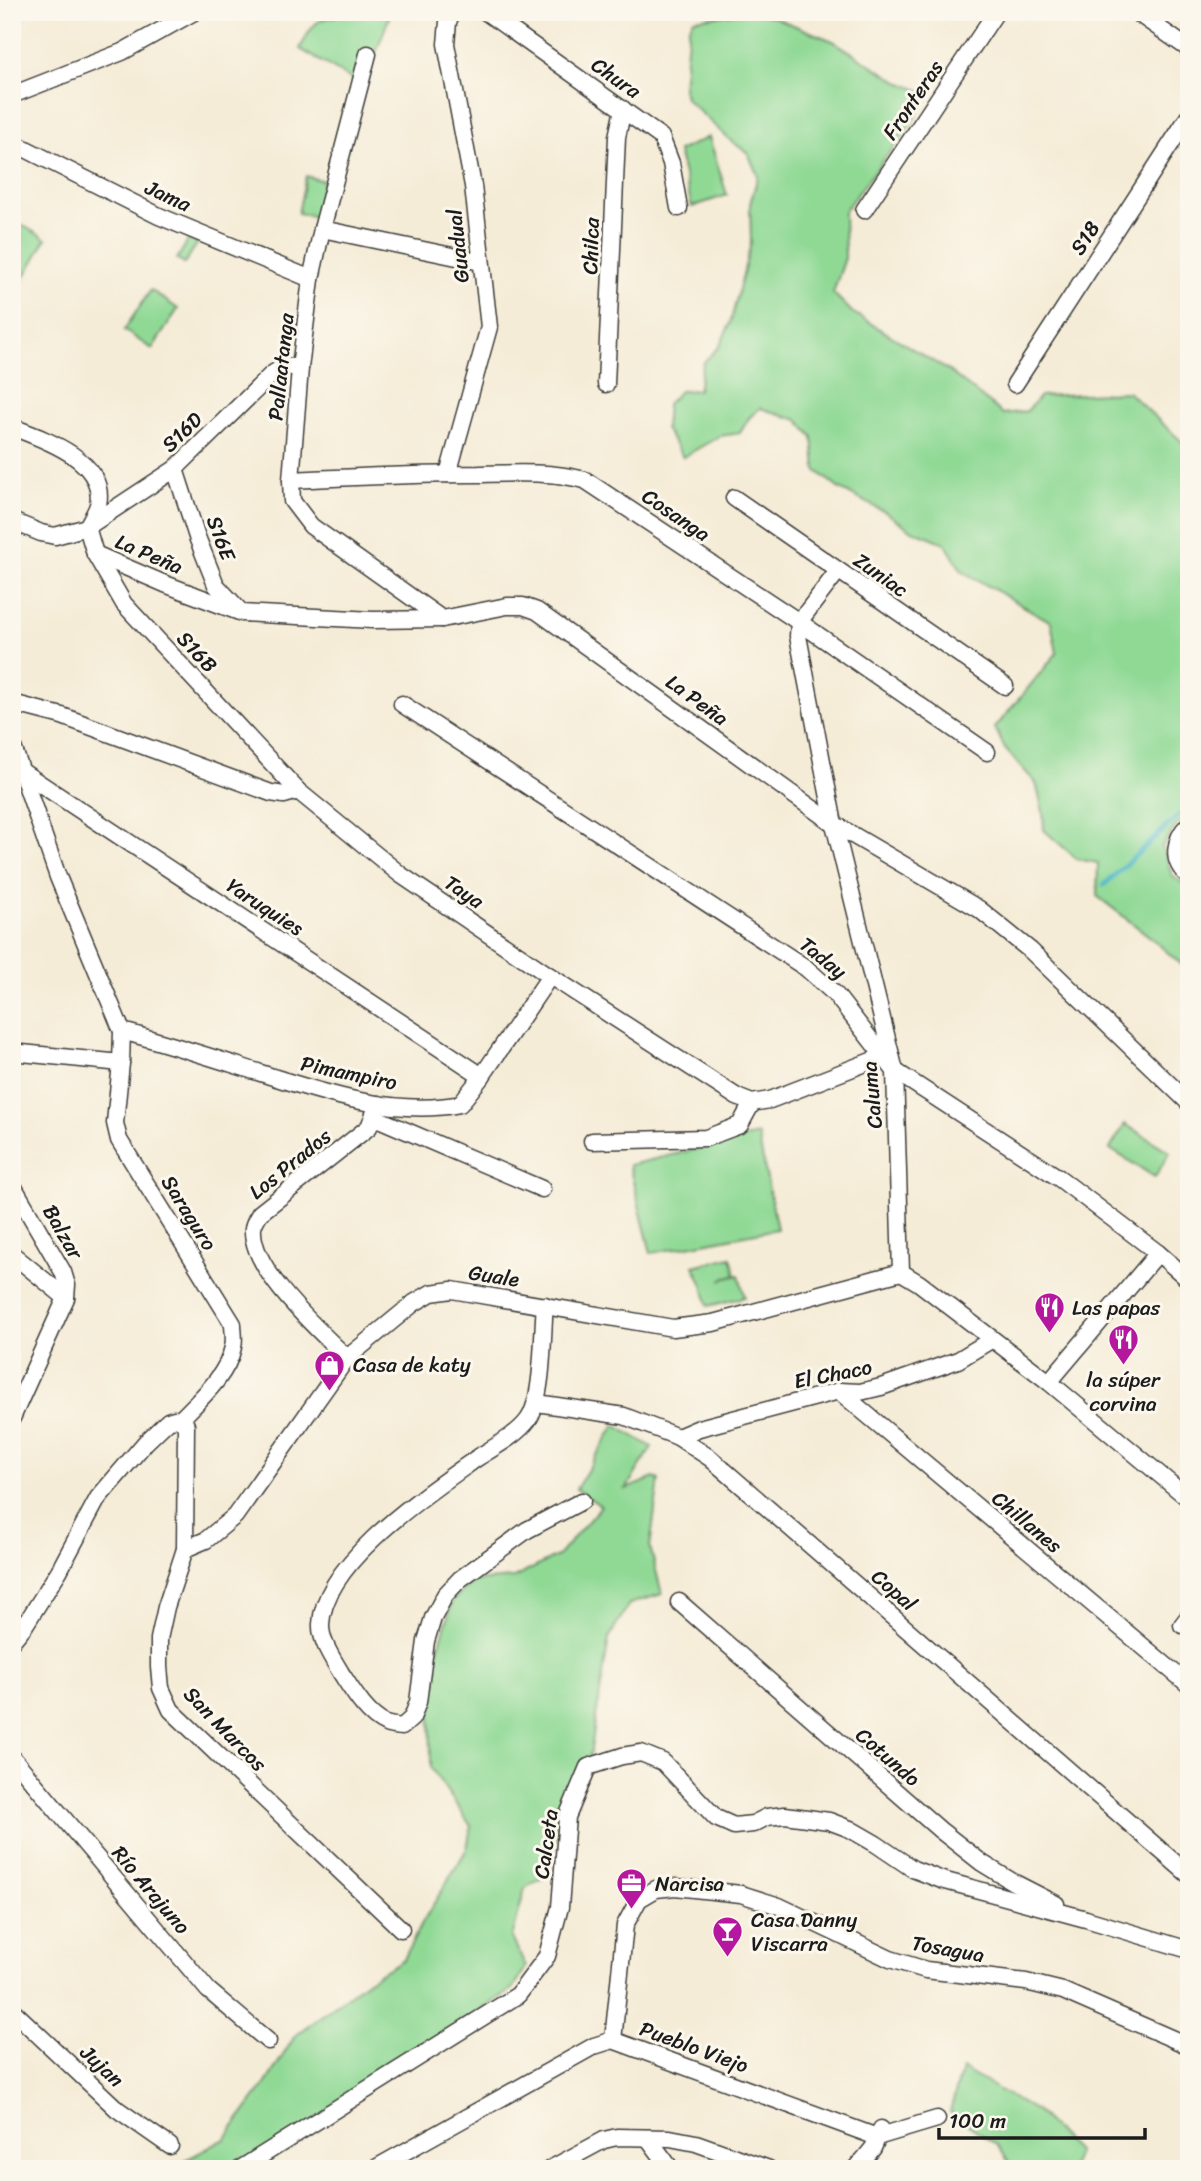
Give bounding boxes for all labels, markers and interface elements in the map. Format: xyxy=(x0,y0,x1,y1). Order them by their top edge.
street label: Chura xyxy=(583,47,650,109)
street label: Fronteras xyxy=(872,52,954,148)
street label: Jama xyxy=(138,169,198,223)
street label: Guadual xyxy=(435,206,481,285)
street label: S18 xyxy=(1060,213,1111,263)
street label: Chilca xyxy=(571,216,611,275)
street label: Pallaatanga xyxy=(256,311,306,423)
street label: S16D xyxy=(152,402,212,462)
street label: Cosanga xyxy=(634,478,719,552)
street label: S16E xyxy=(195,510,247,567)
street label: La Peña xyxy=(109,523,189,585)
street label: Zuniac xyxy=(845,542,917,608)
street label: S16B xyxy=(167,622,227,682)
street label: La Peña xyxy=(657,664,737,736)
street label: Taya xyxy=(436,865,492,920)
street label: Yaruquies xyxy=(218,868,312,947)
street label: Taday xyxy=(791,927,856,989)
street label: Pimampiro xyxy=(297,1044,401,1102)
street label: Caluma xyxy=(850,1059,894,1130)
street label: Los Prados xyxy=(240,1118,340,1210)
street label: Saraguro xyxy=(151,1167,228,1259)
street label: Balzar xyxy=(32,1197,95,1268)
street label: Guale xyxy=(466,1253,522,1299)
place label: Las papas xyxy=(1072,1289,1161,1327)
restaurant icon: Las papas xyxy=(1032,1291,1066,1335)
restaurant icon: la súper corvina xyxy=(1106,1323,1140,1367)
place label: Casa de katy xyxy=(353,1346,471,1384)
shop icon: Casa de katy xyxy=(313,1348,347,1392)
street label: El Chaco xyxy=(791,1348,876,1400)
place label: la súper corvina xyxy=(1086,1361,1161,1423)
street label: Chillanes xyxy=(983,1481,1071,1564)
street label: Copal xyxy=(862,1559,927,1622)
street label: San Marcos xyxy=(174,1677,276,1781)
street label: Cotundo xyxy=(846,1717,930,1797)
street label: Calceta xyxy=(522,1806,570,1881)
street label: Río Arajuno xyxy=(102,1837,200,1944)
place label: Narcisa xyxy=(655,1865,725,1903)
office icon: Narcisa xyxy=(615,1867,649,1911)
place label: Casa Danny Viscarra xyxy=(751,1901,857,1963)
bar icon: Casa Danny Viscarra xyxy=(711,1915,745,1959)
street label: Tosagua xyxy=(909,1924,988,1974)
street label: Pueblo Viejo xyxy=(634,2010,754,2084)
street label: Jujan xyxy=(70,2034,133,2097)
scale bar xyxy=(939,2097,1145,2141)
text: 100 m xyxy=(949,2102,1006,2140)

